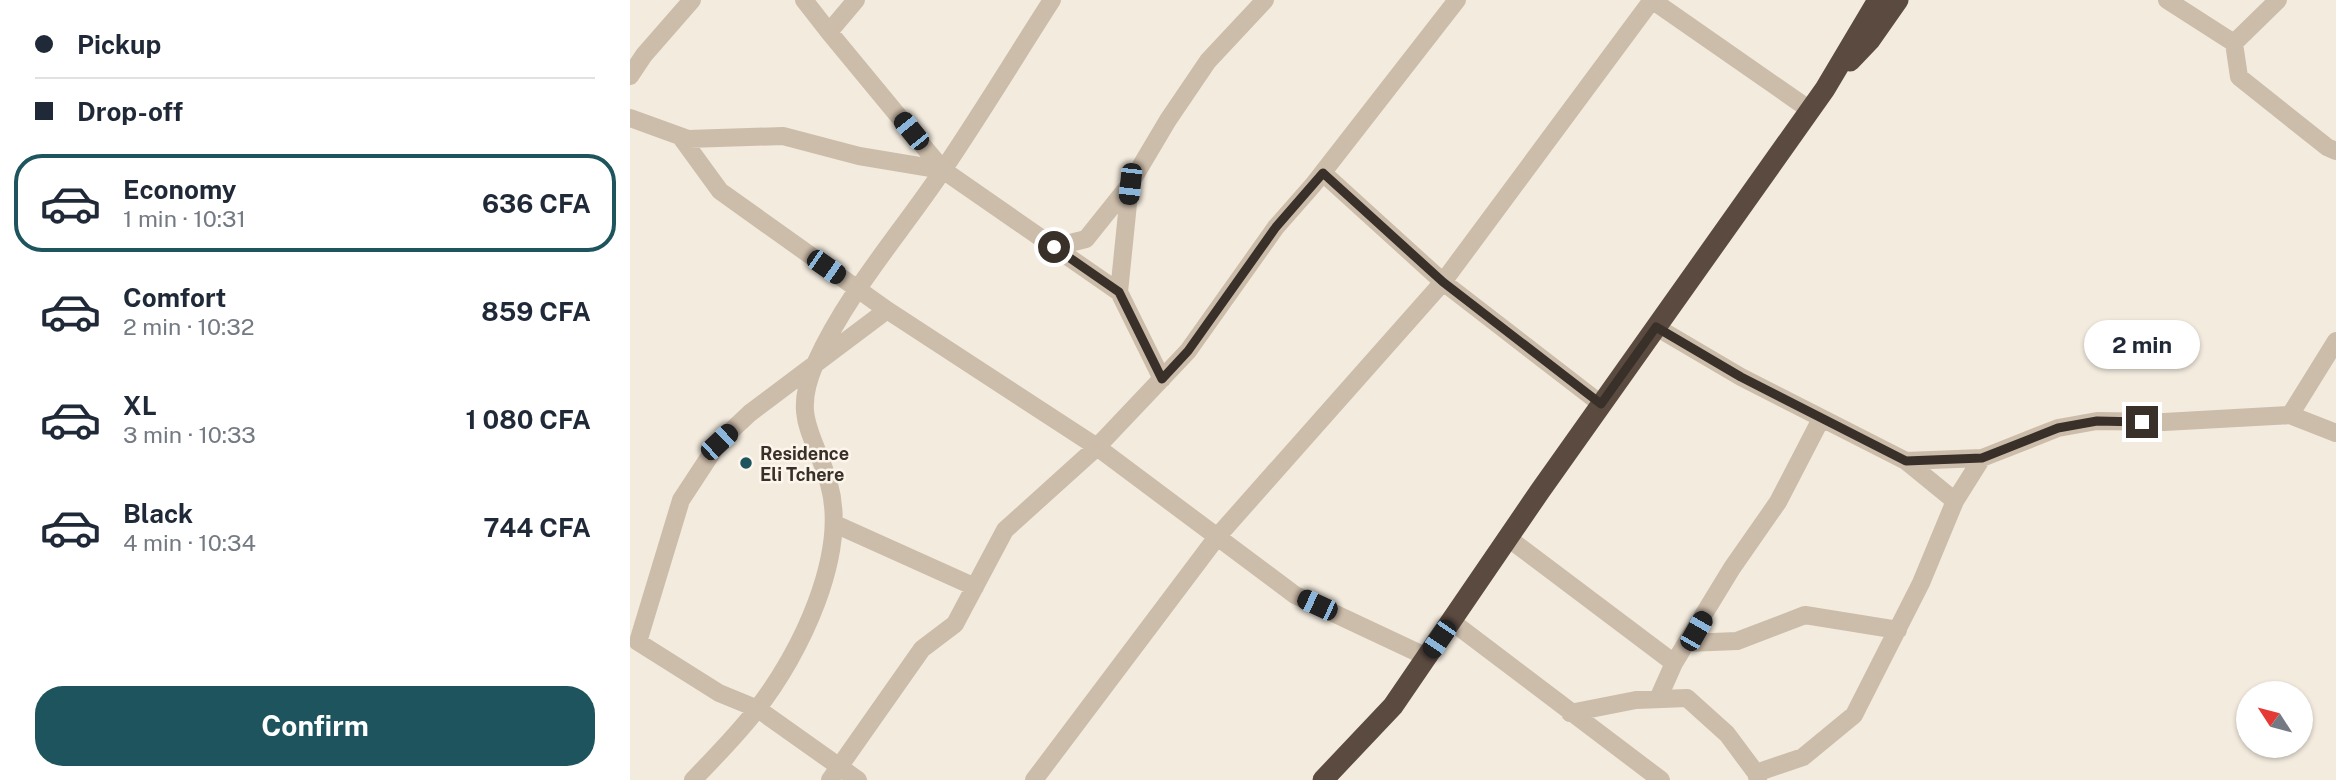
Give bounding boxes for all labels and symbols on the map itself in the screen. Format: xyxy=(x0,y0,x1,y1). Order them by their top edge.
car xyxy=(890,108,933,154)
car xyxy=(1118,162,1143,206)
route start xyxy=(1038,231,1070,263)
car xyxy=(803,246,850,288)
callout: 2 min xyxy=(2084,320,2200,370)
route end xyxy=(2126,406,2158,438)
car xyxy=(697,420,742,464)
place label: Residence Eli Tchere xyxy=(760,443,849,485)
marker: Residence Eli Tchere xyxy=(738,455,754,471)
car xyxy=(1294,587,1341,623)
car xyxy=(1677,608,1716,654)
car xyxy=(1419,616,1460,662)
north arrow xyxy=(2236,681,2314,758)

